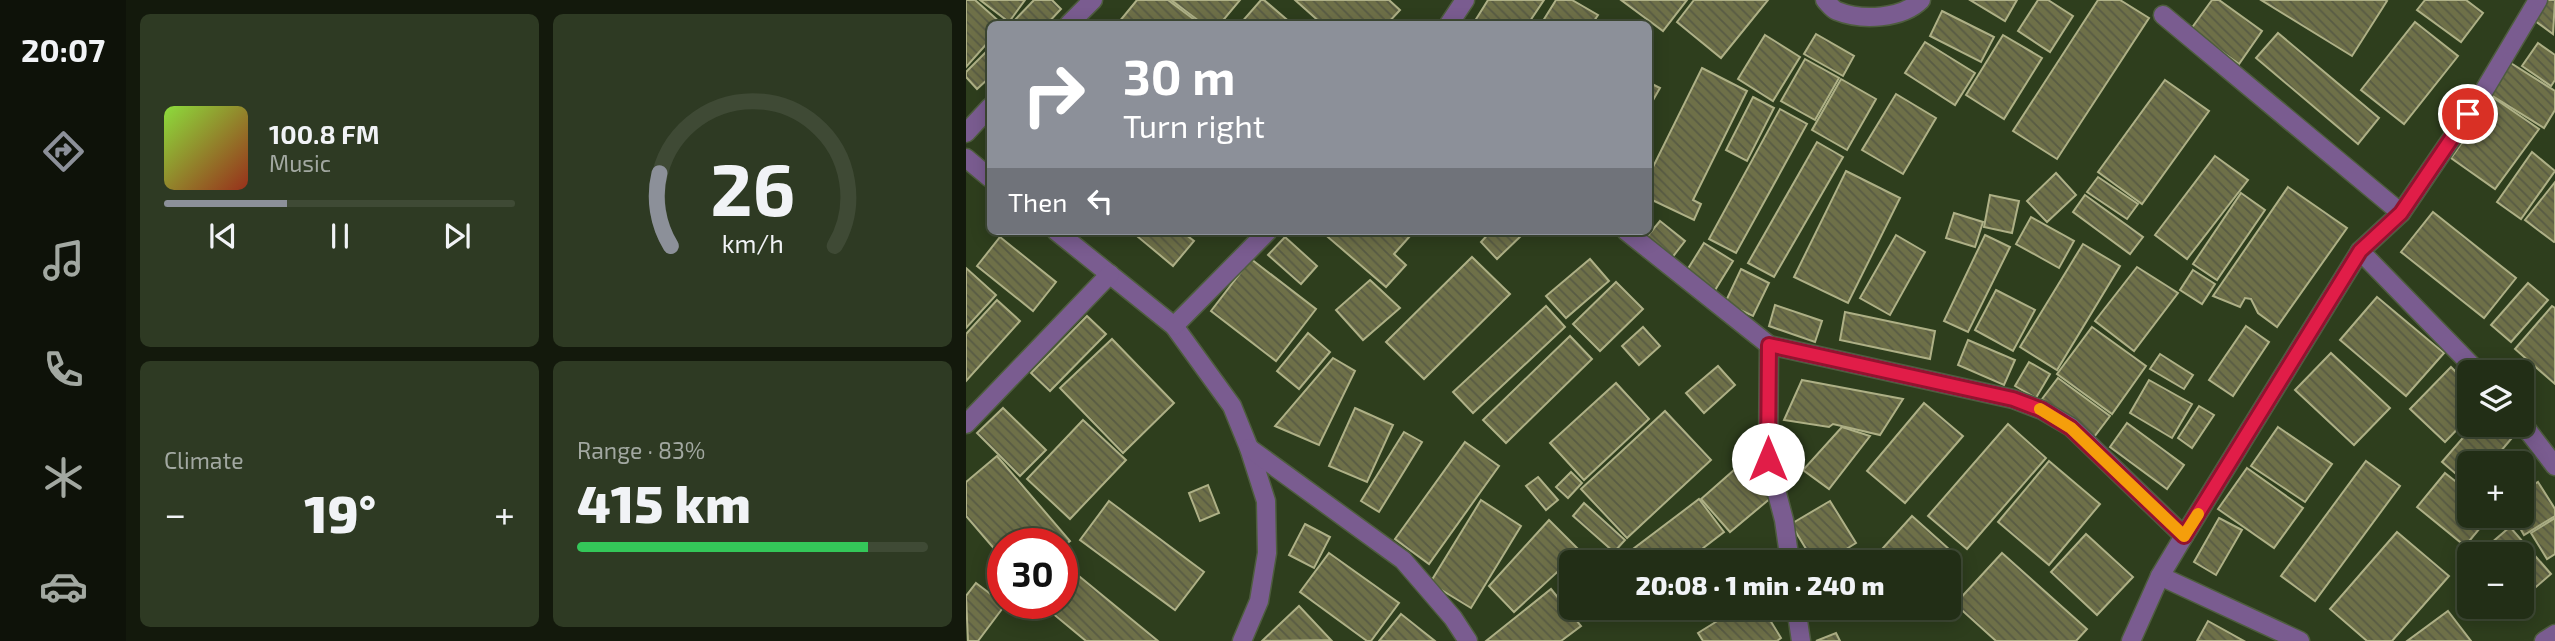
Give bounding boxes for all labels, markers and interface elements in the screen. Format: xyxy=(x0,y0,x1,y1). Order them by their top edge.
text: 20:07 xyxy=(21,30,105,68)
text: 30 m xyxy=(1123,46,1235,105)
icon: right xyxy=(1008,49,1099,140)
pin xyxy=(2438,84,2498,144)
icon: arrive xyxy=(2449,95,2487,133)
text: Turn right xyxy=(1123,106,1265,144)
text: 100.8 FM xyxy=(269,118,379,149)
icon: directions xyxy=(39,127,88,176)
text: 26 xyxy=(710,144,795,232)
text: Music xyxy=(269,149,331,177)
icon: left xyxy=(1081,182,1119,220)
text: Then xyxy=(1008,186,1067,217)
icon: previous xyxy=(204,217,242,255)
icon: pause xyxy=(321,217,359,255)
icon: next xyxy=(438,217,476,255)
text: km/h xyxy=(721,228,784,258)
icon: music xyxy=(39,236,88,285)
icon: phone xyxy=(39,345,88,394)
map controls xyxy=(2457,360,2534,619)
button: layers xyxy=(2457,360,2534,437)
position arrow xyxy=(1731,422,1805,496)
text: Range · 83% xyxy=(577,436,705,464)
text: Climate xyxy=(164,446,244,474)
button: + xyxy=(2457,451,2534,528)
icon: climate xyxy=(39,453,88,502)
text: 415 km xyxy=(577,471,751,533)
text: 19° xyxy=(304,481,376,543)
text: − xyxy=(164,490,186,536)
text: + xyxy=(494,490,515,536)
speed limit sign: 30 xyxy=(987,528,1078,619)
button: − xyxy=(2457,542,2534,619)
icon: car xyxy=(39,562,88,611)
text: 20:08 · 1 min · 240 m xyxy=(1635,569,1885,600)

